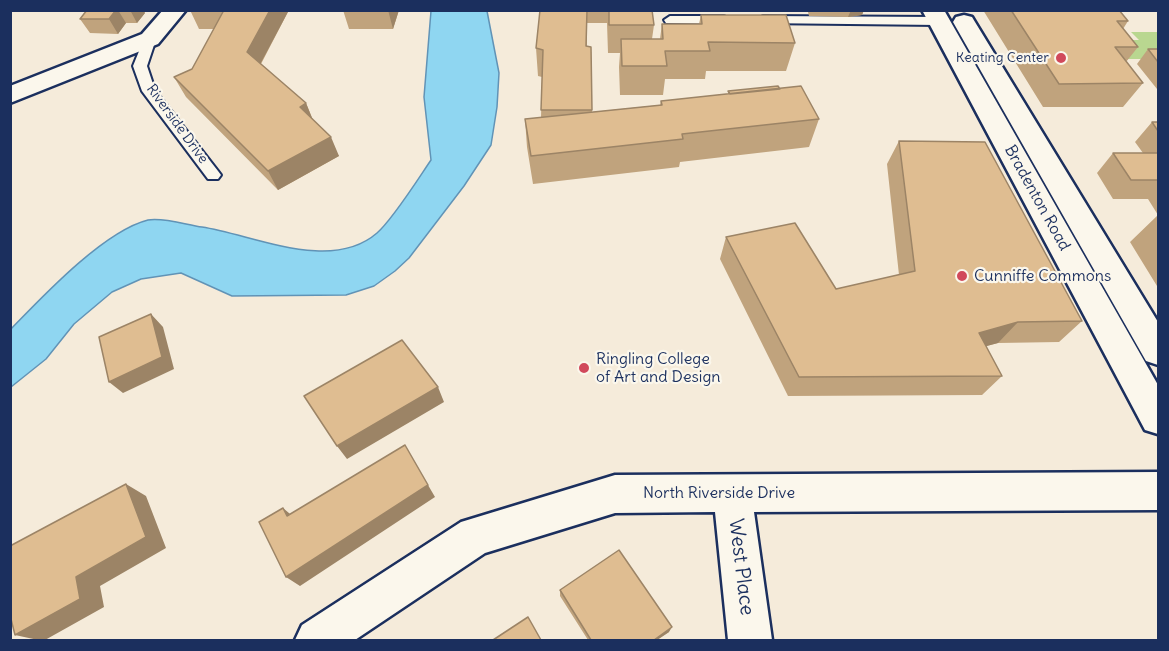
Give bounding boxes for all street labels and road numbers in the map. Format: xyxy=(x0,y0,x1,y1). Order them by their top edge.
street label: Riverside Drive xyxy=(143,81,211,167)
street label: Bradenton Road xyxy=(1000,142,1074,254)
street label: North Riverside Drive xyxy=(643,483,795,503)
street label: West Place xyxy=(723,517,759,617)

